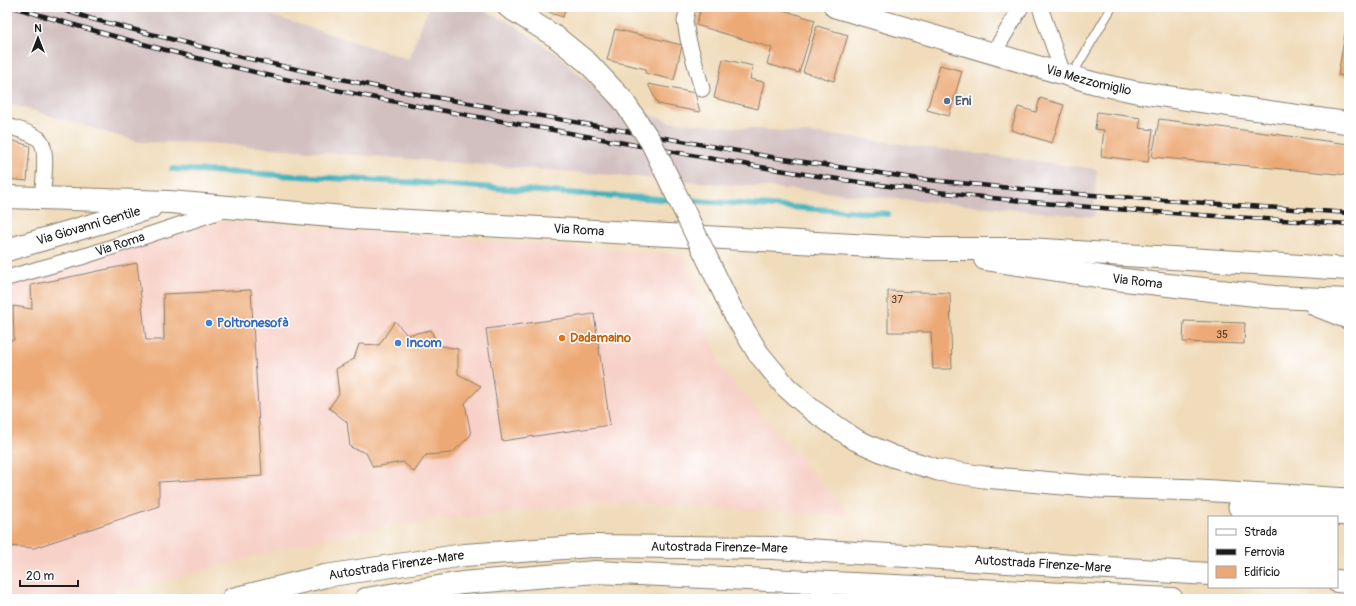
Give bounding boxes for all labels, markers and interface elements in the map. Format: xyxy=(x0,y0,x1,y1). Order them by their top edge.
north arrow xyxy=(18,18,58,58)
text: N xyxy=(34,22,42,35)
street label: Via Mezzomiglio xyxy=(1044,61,1133,99)
place label: Eni xyxy=(955,93,972,109)
marker: Eni xyxy=(942,96,952,106)
street label: Via Giovanni Gentile xyxy=(35,203,143,249)
street label: Via Roma xyxy=(553,221,605,239)
street label: Via Roma xyxy=(93,229,147,260)
street label: Via Roma xyxy=(1111,271,1163,292)
house number: 37 xyxy=(891,293,903,306)
place label: Poltronesofà xyxy=(217,315,289,331)
marker: Poltronesofà xyxy=(204,318,214,328)
house number: 35 xyxy=(1216,328,1228,341)
place label: Dadamaino xyxy=(570,330,631,346)
marker: Dadamaino xyxy=(557,333,567,343)
place label: Incom xyxy=(406,335,442,351)
marker: Incom xyxy=(393,338,403,348)
legend xyxy=(1208,516,1338,588)
text: Strada xyxy=(1244,525,1278,540)
street label: Autostrada Firenze-Mare xyxy=(651,539,789,557)
text: Ferrovia xyxy=(1244,545,1285,560)
street label: Autostrada Firenze-Mare xyxy=(328,547,466,583)
street label: Autostrada Firenze-Mare xyxy=(974,552,1112,576)
scale bar xyxy=(20,562,78,588)
text: Edificio xyxy=(1244,565,1280,580)
text: 20 m xyxy=(26,569,55,584)

